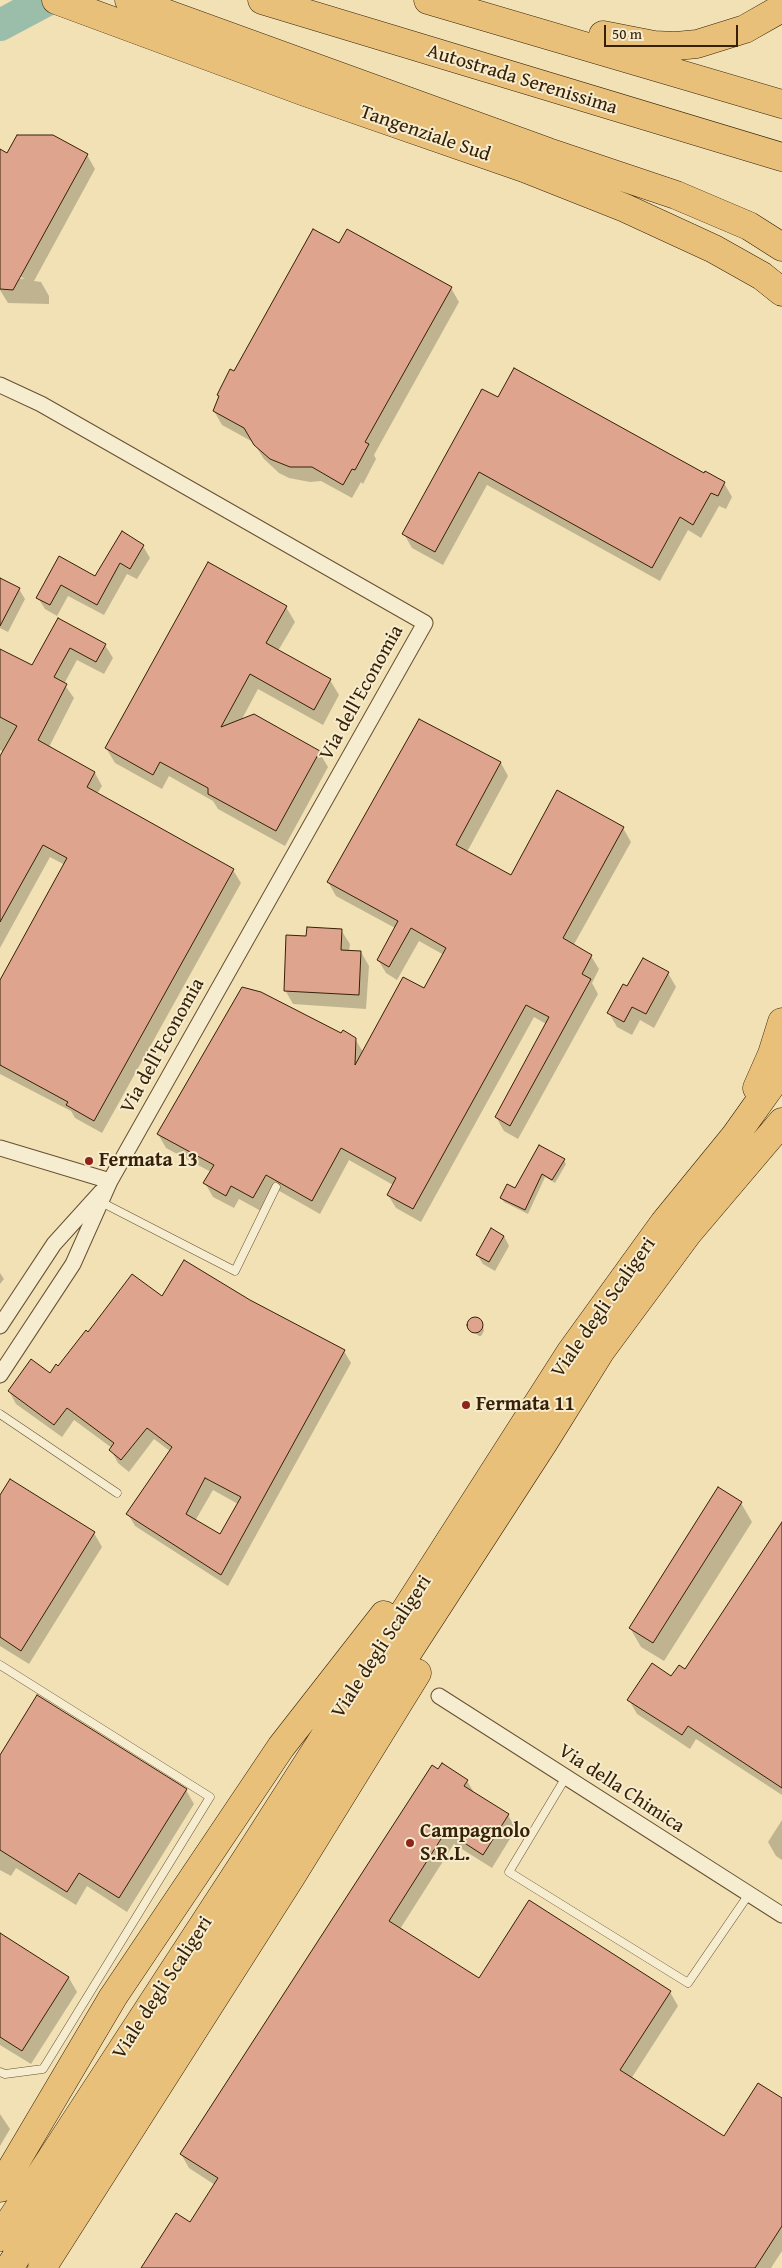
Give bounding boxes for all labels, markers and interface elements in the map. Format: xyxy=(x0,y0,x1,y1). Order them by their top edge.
scale bar xyxy=(607,15,741,47)
text: 50 m xyxy=(612,23,642,44)
street label: Autostrada Serenissima xyxy=(424,40,620,120)
street label: Tangenziale Sud xyxy=(357,100,493,168)
street label: Via dell'Economia xyxy=(315,621,409,765)
street label: Via dell'Economia xyxy=(116,974,210,1118)
place label: Fermata 13 xyxy=(99,1149,198,1173)
marker: Fermata 13 xyxy=(83,1155,95,1167)
street label: Viale degli Scaligeri xyxy=(547,1233,661,1383)
place label: Fermata 11 xyxy=(476,1393,575,1417)
marker: Fermata 11 xyxy=(460,1399,472,1411)
street label: Viale degli Scaligeri xyxy=(327,1571,437,1723)
street label: Via della Chimica xyxy=(553,1739,689,1839)
place label: Campagnolo S.R.L. xyxy=(420,1820,530,1867)
marker: Campagnolo S.R.L. xyxy=(404,1837,416,1849)
street label: Viale degli Scaligeri xyxy=(108,1912,218,2064)

